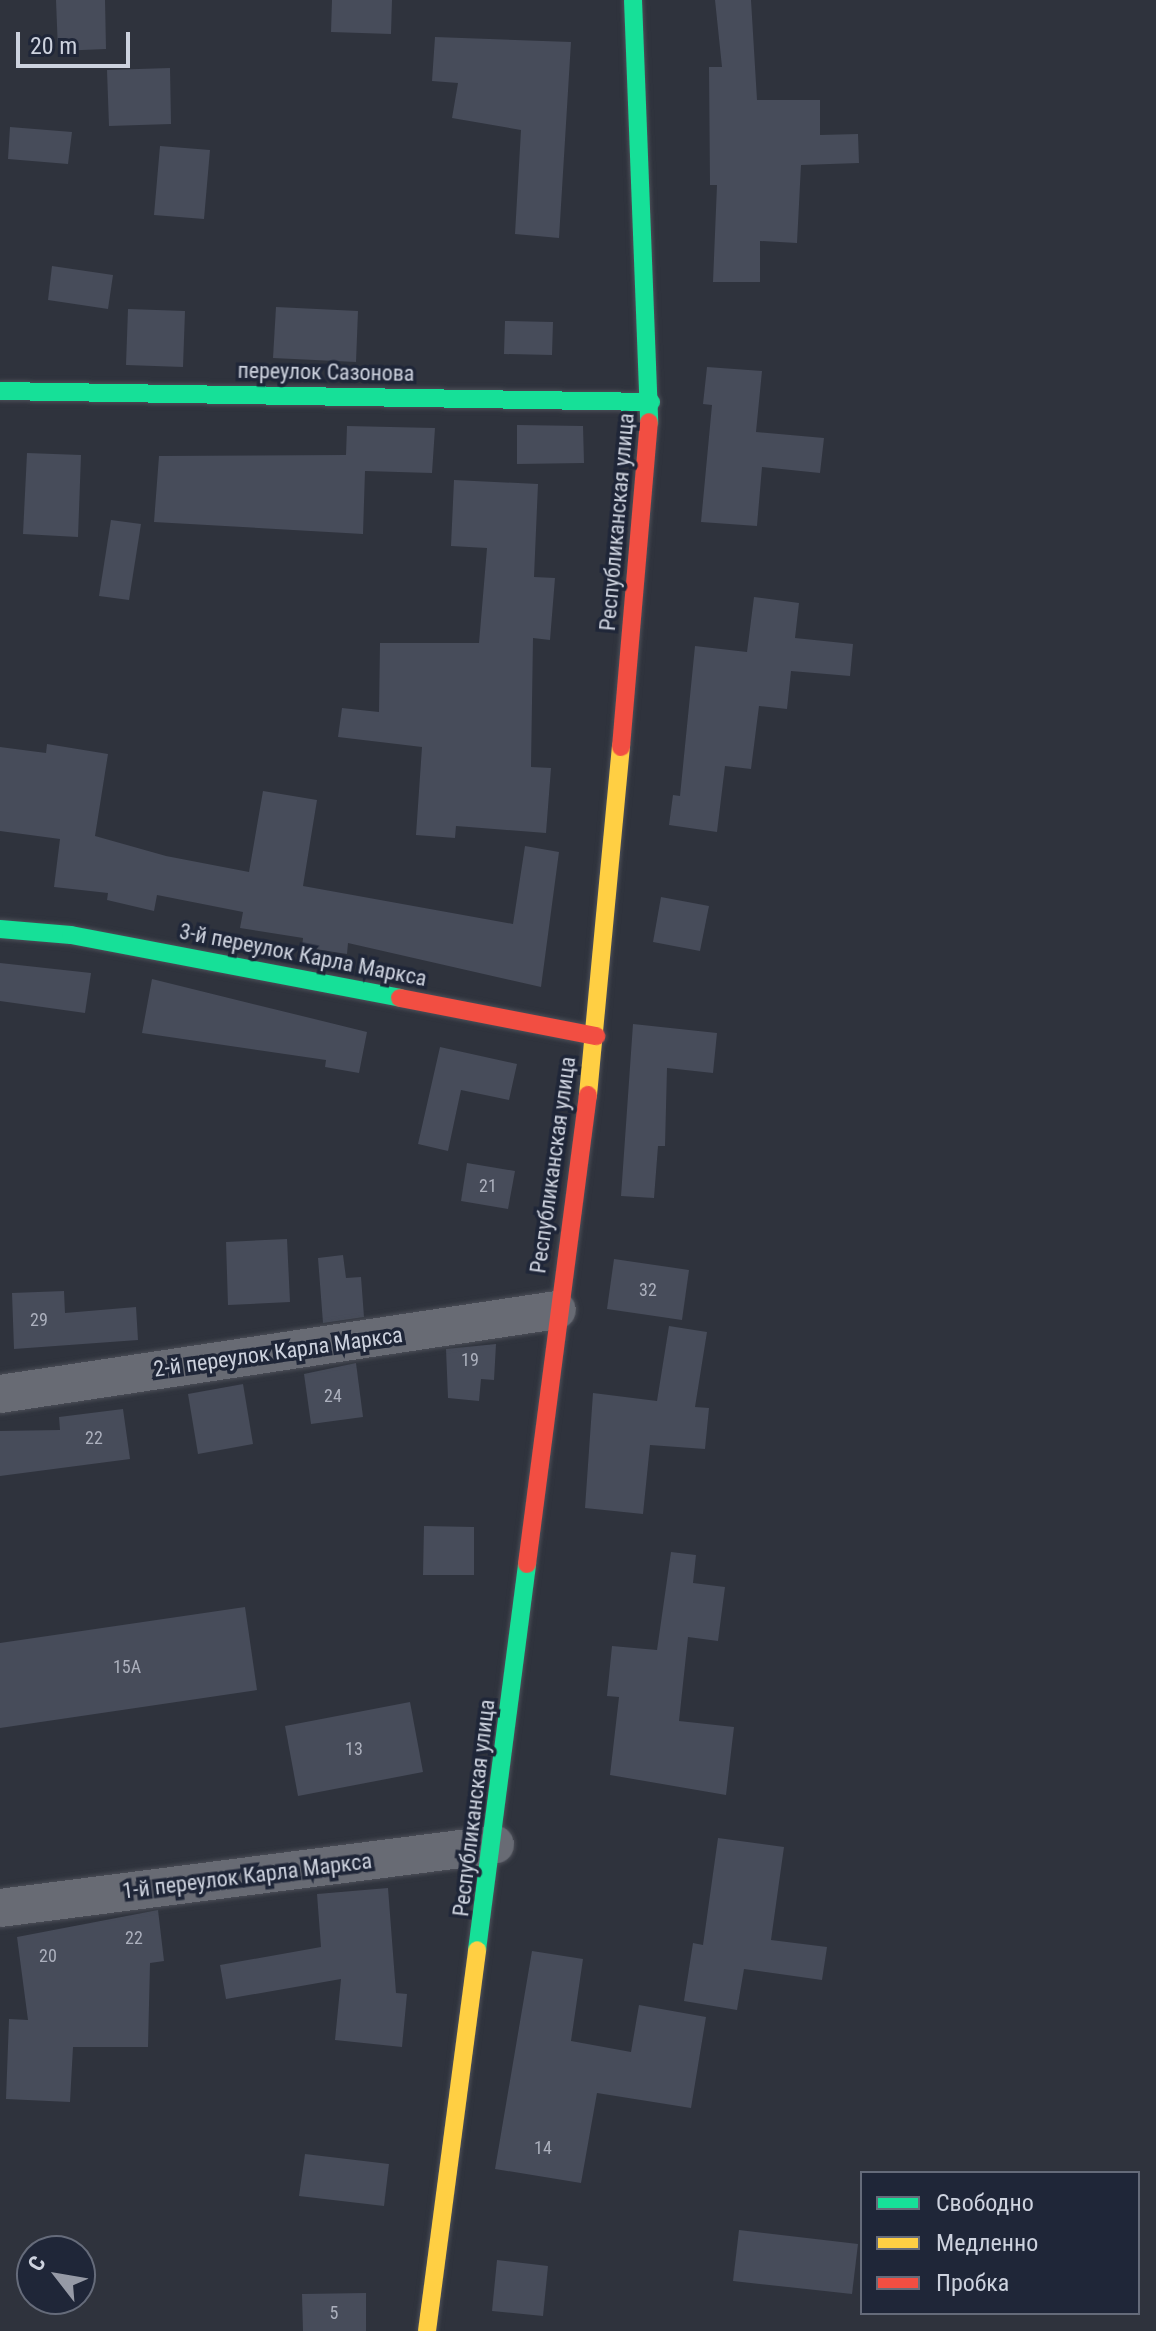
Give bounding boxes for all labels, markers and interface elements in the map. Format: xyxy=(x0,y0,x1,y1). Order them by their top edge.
scale bar xyxy=(20,16,134,66)
text: 20 m xyxy=(30,32,77,60)
street label: переулок Сазонова xyxy=(237,357,415,387)
street label: Республиканская улица xyxy=(594,412,640,632)
street label: 3-й переулок Карла Маркса xyxy=(177,918,429,992)
street label: Республиканская улица xyxy=(525,1055,581,1275)
house number: 21 xyxy=(479,1175,497,1197)
house number: 32 xyxy=(639,1279,657,1301)
house number: 29 xyxy=(30,1309,48,1331)
street label: 2-й переулок Карла Маркса xyxy=(152,1321,404,1383)
house number: 19 xyxy=(461,1349,479,1371)
house number: 24 xyxy=(324,1385,342,1407)
house number: 22 xyxy=(85,1427,103,1449)
house number: 15А xyxy=(113,1656,141,1678)
street label: Республиканская улица xyxy=(448,1698,500,1918)
house number: 13 xyxy=(345,1738,363,1760)
street label: 1-й переулок Карла Маркса xyxy=(121,1848,373,1904)
house number: 22 xyxy=(125,1927,143,1949)
house number: 20 xyxy=(39,1945,57,1967)
house number: 14 xyxy=(534,2137,552,2159)
legend xyxy=(860,2171,1140,2315)
text: Свободно xyxy=(936,2189,1034,2217)
text: Медленно xyxy=(936,2229,1038,2257)
north arrow xyxy=(16,2235,96,2315)
text: С xyxy=(23,2252,51,2275)
text: Пробка xyxy=(936,2269,1009,2297)
house number: 5 xyxy=(330,2302,338,2324)

